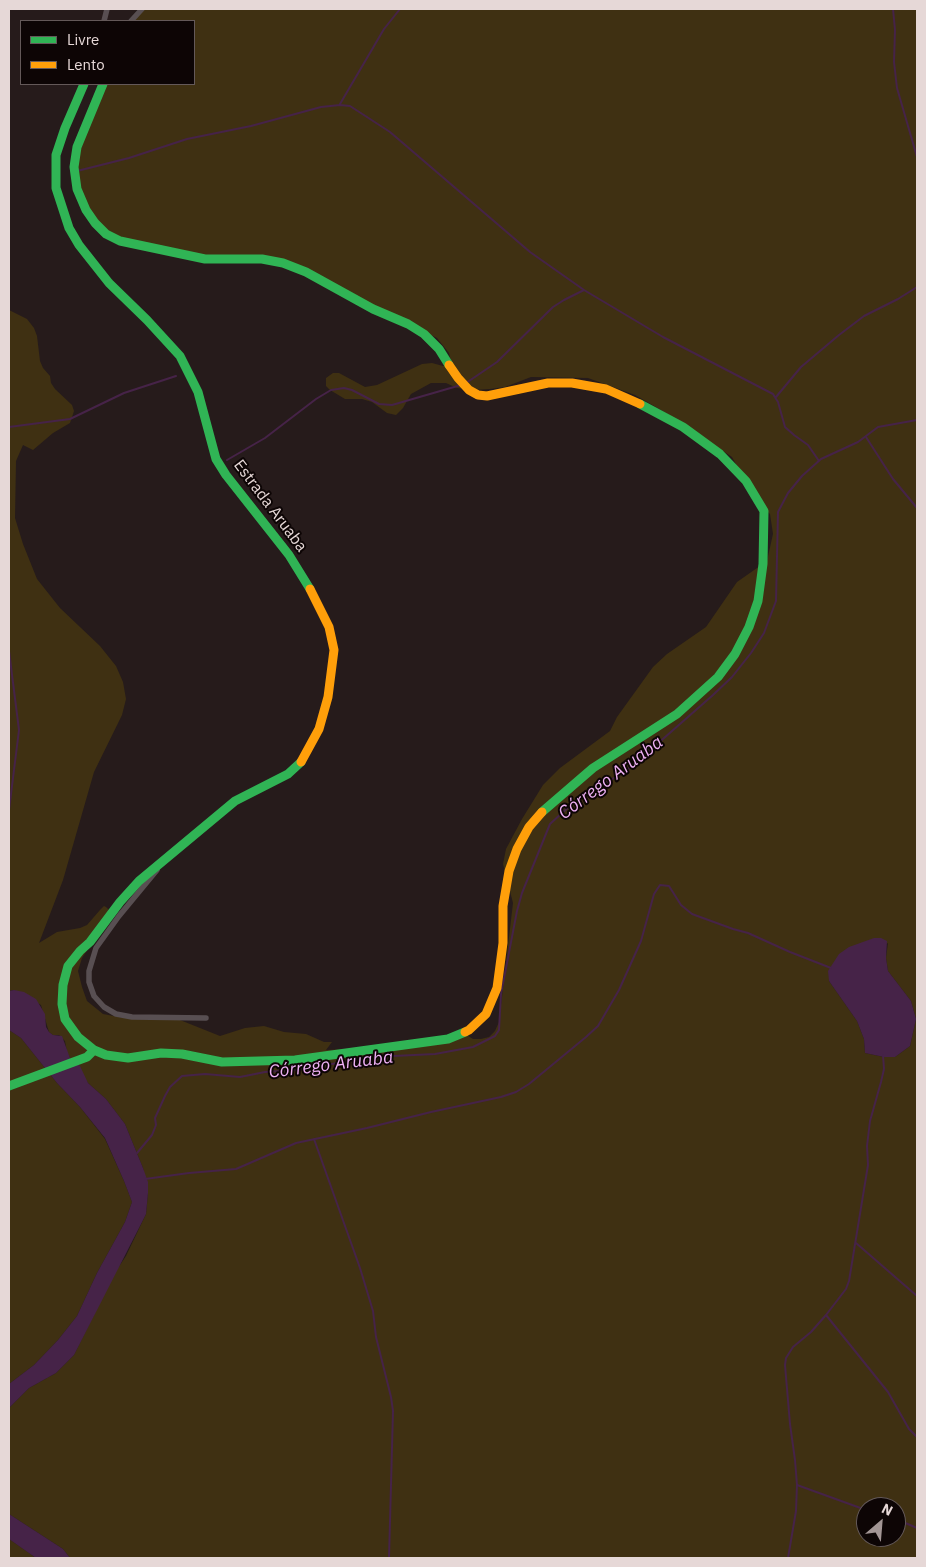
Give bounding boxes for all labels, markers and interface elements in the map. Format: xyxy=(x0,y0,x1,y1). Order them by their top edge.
legend xyxy=(20,20,195,85)
text: Livre xyxy=(67,30,99,49)
text: Lento xyxy=(67,55,105,74)
street label: Estrada Aruaba xyxy=(229,456,311,556)
water label: Córrego Aruaba xyxy=(554,732,668,824)
water label: Córrego Aruaba xyxy=(267,1047,395,1083)
north arrow xyxy=(856,1497,906,1547)
text: N xyxy=(879,1499,896,1520)

